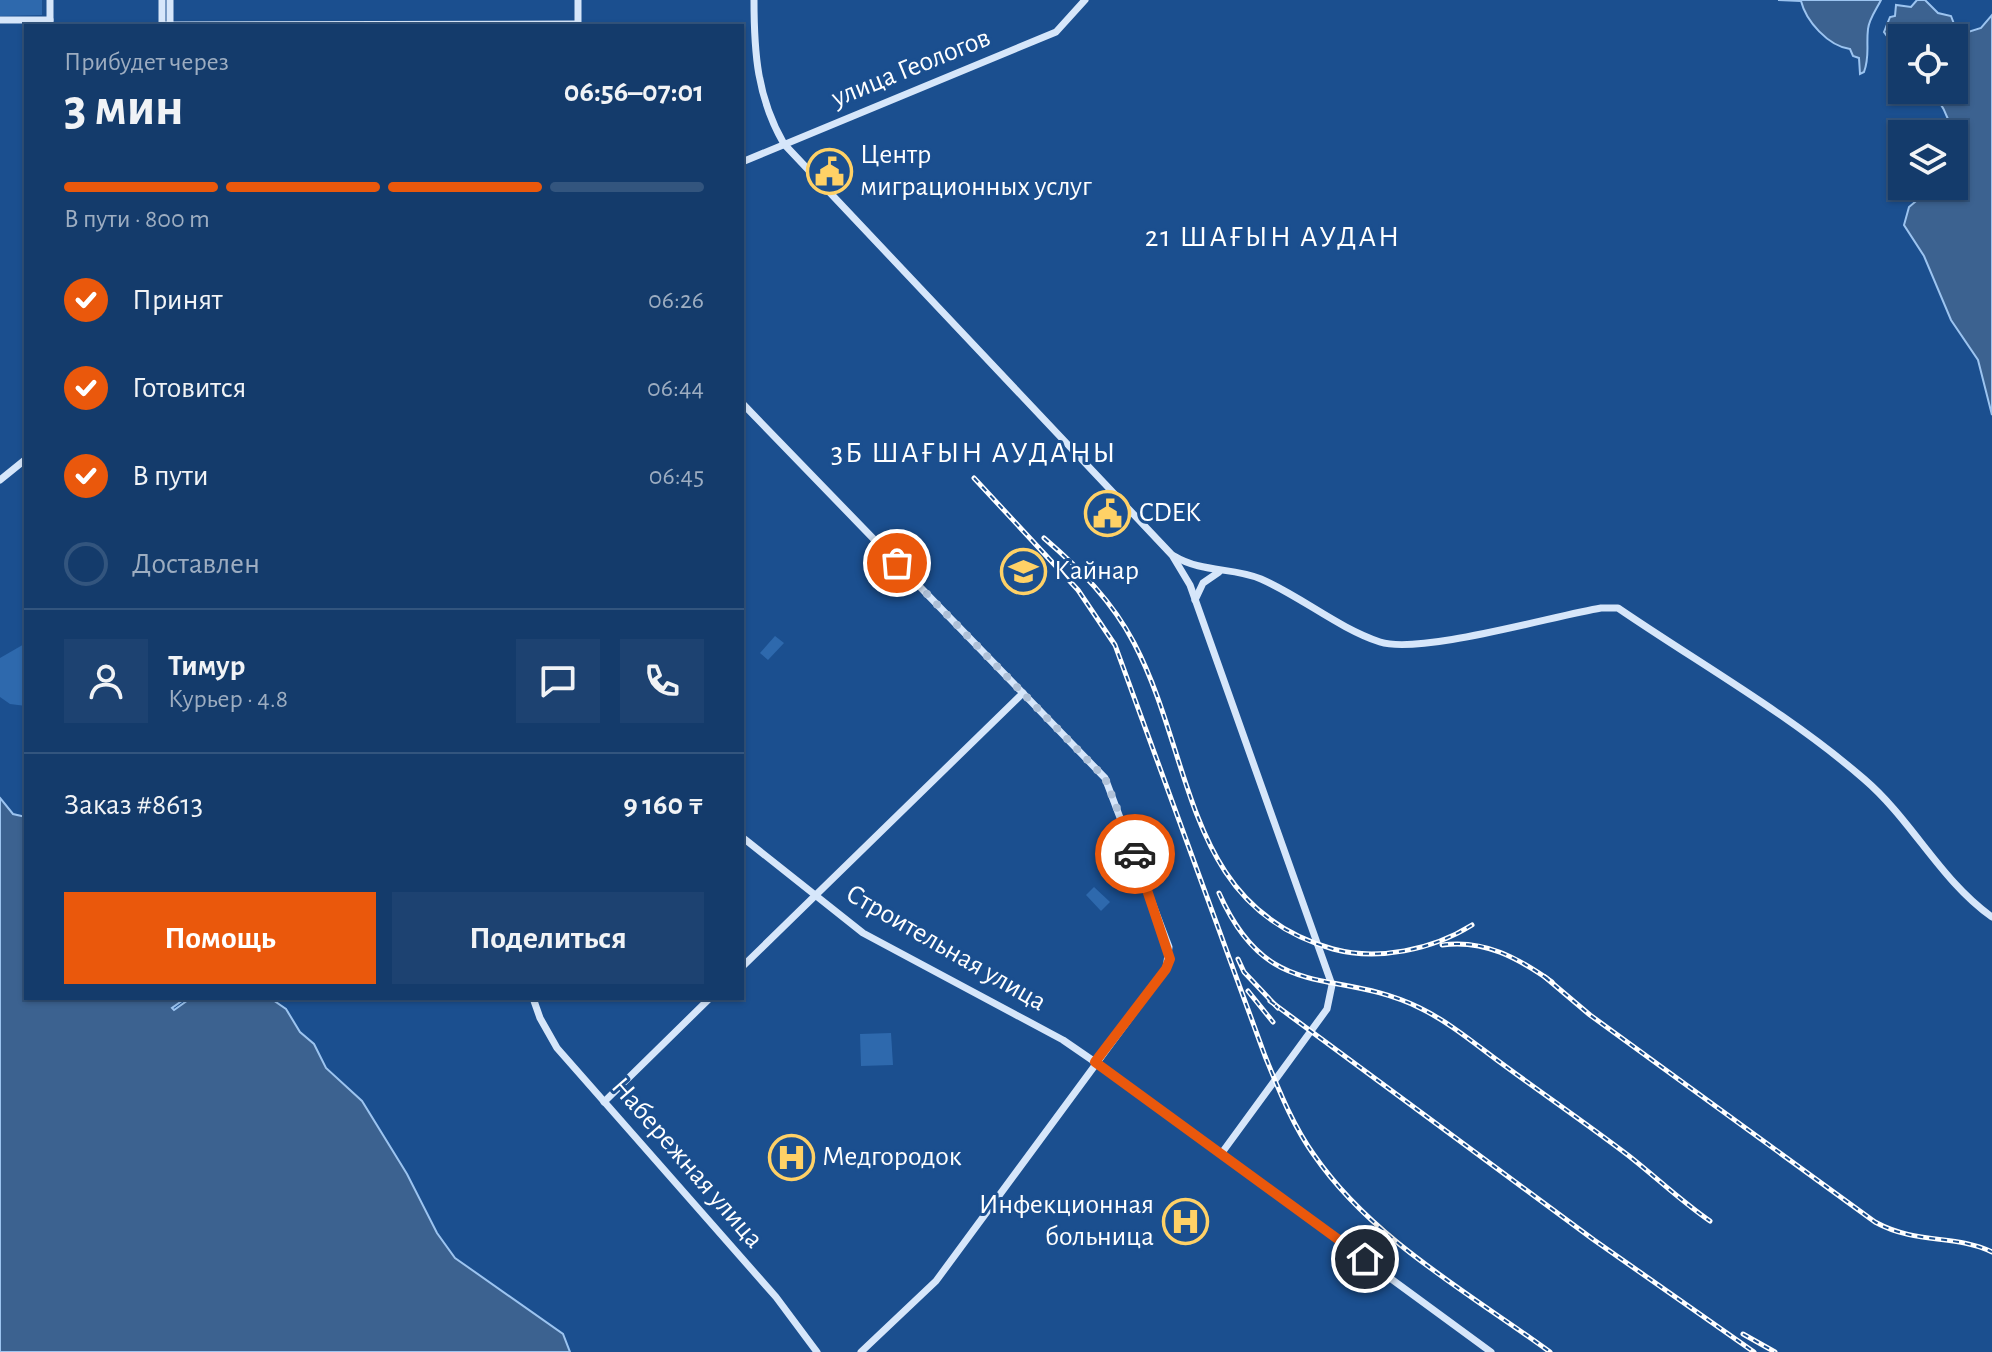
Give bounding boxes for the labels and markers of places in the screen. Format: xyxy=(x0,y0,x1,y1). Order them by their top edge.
place label: Центр миграционных услуг xyxy=(860,141,1092,201)
public building icon: Центр миграционных услуг xyxy=(805,147,853,195)
public building icon: CDEK xyxy=(1084,489,1132,537)
place label: CDEK xyxy=(1139,499,1201,527)
pin xyxy=(863,529,931,597)
school or university icon: Кайнар xyxy=(999,547,1047,595)
place label: Кайнар xyxy=(1054,557,1139,585)
hospital icon: Медгородок xyxy=(767,1133,815,1181)
place label: Медгородок xyxy=(822,1143,962,1171)
place label: Инфекционная больница xyxy=(979,1191,1154,1251)
hospital icon: Инфекционная больница xyxy=(1161,1197,1209,1245)
pin xyxy=(1331,1225,1399,1293)

